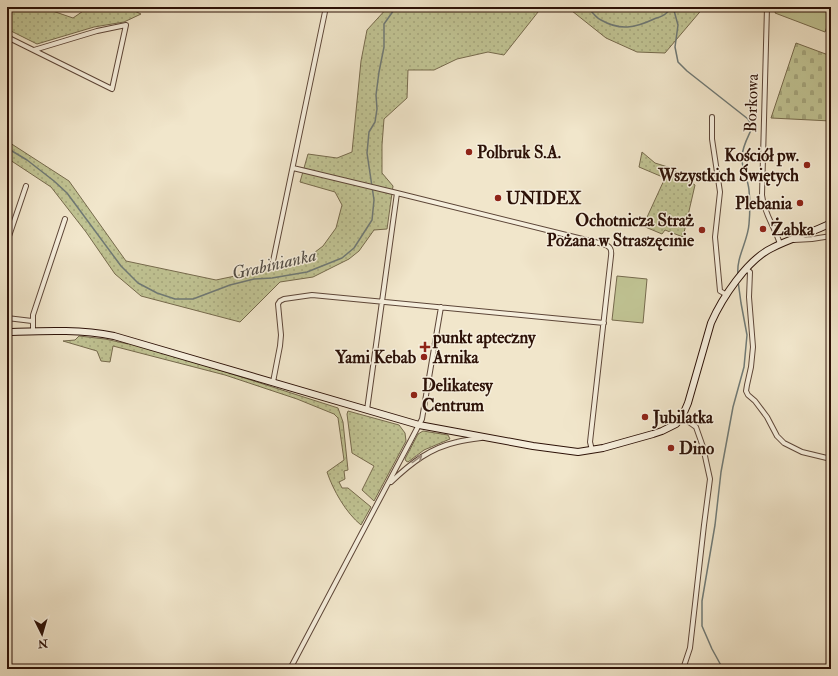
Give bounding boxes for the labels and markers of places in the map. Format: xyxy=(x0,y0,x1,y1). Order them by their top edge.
place label: Polbruk S.A. xyxy=(477,142,561,163)
place label: Kościół pw. Wszystkich Świętych xyxy=(657,145,799,187)
marker: Polbruk S.A. xyxy=(464,147,474,157)
marker: Kościół pw. Wszystkich Świętych xyxy=(802,160,812,170)
place label: UNIDEX xyxy=(506,188,582,209)
marker: UNIDEX xyxy=(493,193,503,203)
place label: Plebania xyxy=(735,193,793,214)
marker: Plebania xyxy=(795,198,805,208)
place label: Ochotnicza Straż Pożana w Straszęcinie xyxy=(547,210,695,251)
place label: Żabka xyxy=(771,217,815,240)
marker: Żabka xyxy=(758,224,768,234)
marker: Ochotnicza Straż Pożana w Straszęcinie xyxy=(697,225,707,235)
place label: punkt apteczny Arnika xyxy=(432,327,536,368)
marker: punkt apteczny Arnika xyxy=(420,342,430,352)
place label: Yami Kebab xyxy=(334,347,417,368)
marker: Yami Kebab xyxy=(419,352,429,362)
place label: Delikatesy Centrum xyxy=(422,375,493,416)
marker: Delikatesy Centrum xyxy=(409,390,419,400)
place label: Jubilatka xyxy=(652,407,714,429)
marker: Jubilatka xyxy=(640,412,650,422)
place label: Dino xyxy=(679,438,714,459)
marker: Dino xyxy=(666,443,676,453)

